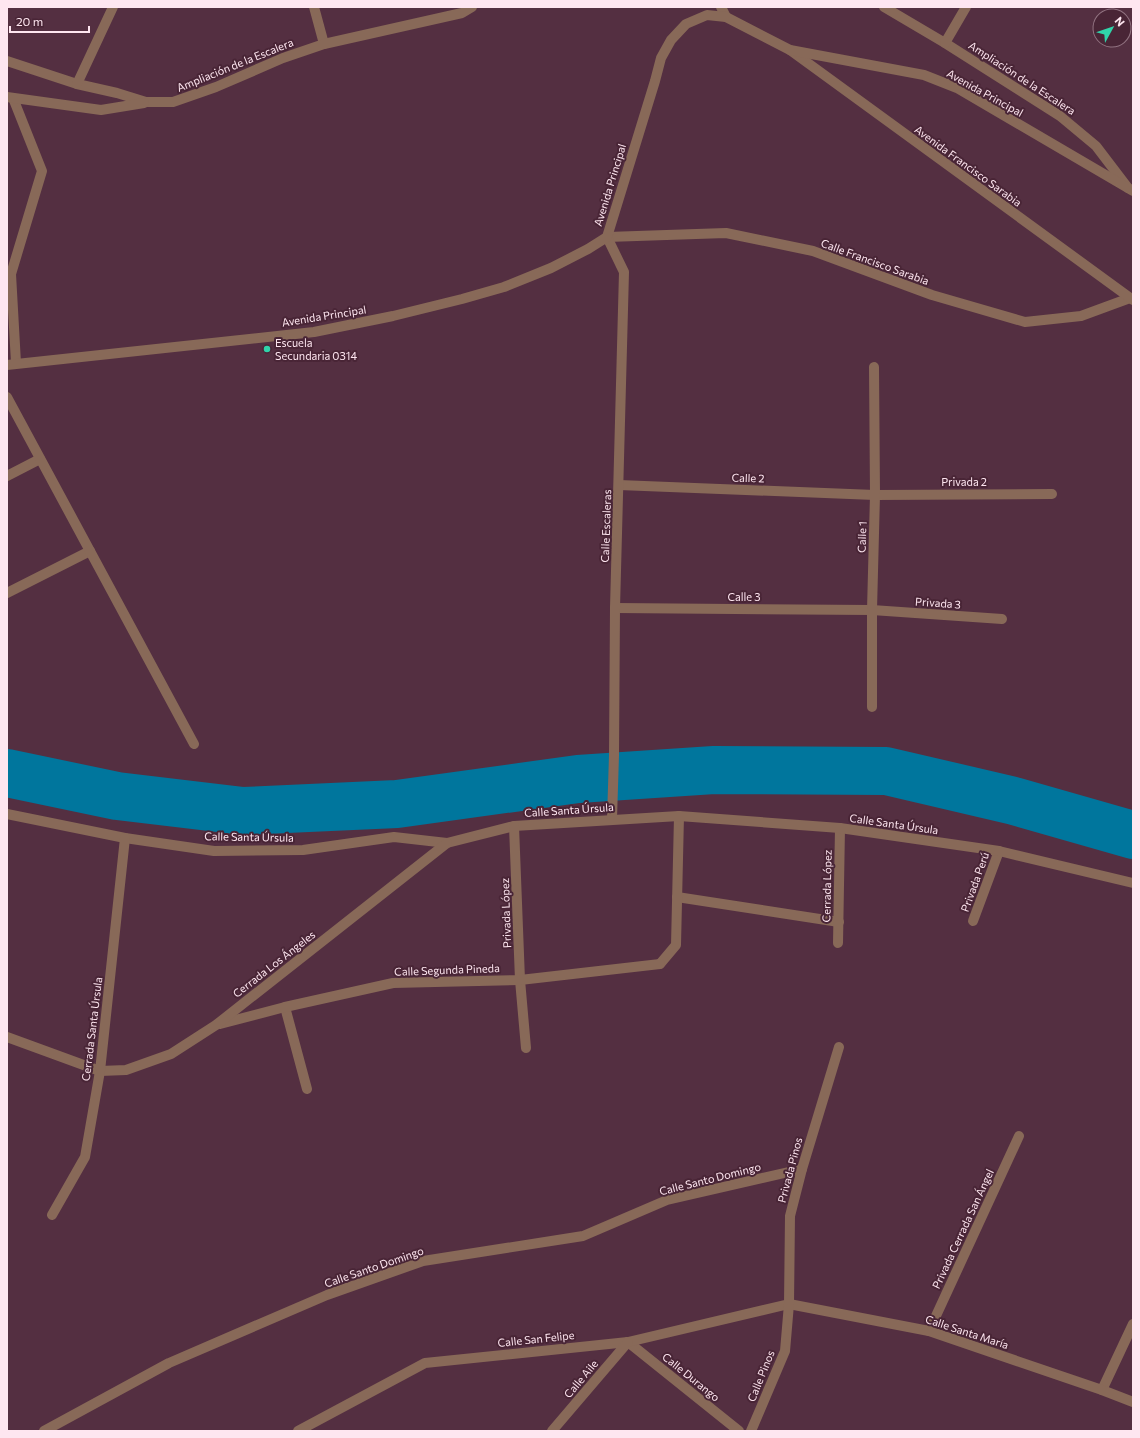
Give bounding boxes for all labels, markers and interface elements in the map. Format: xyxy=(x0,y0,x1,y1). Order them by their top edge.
scale bar xyxy=(10,8,89,34)
north arrow xyxy=(1092,8,1132,48)
text: 20 m xyxy=(16,14,43,28)
text: N xyxy=(1112,14,1128,29)
street label: Ampliación de la Escalera xyxy=(175,35,295,94)
street label: Ampliación de la Escalera xyxy=(966,38,1078,117)
street label: Avenida Principal xyxy=(945,66,1026,119)
street label: Avenida Francisco Sarabia xyxy=(912,122,1024,209)
street label: Avenida Principal xyxy=(591,142,628,228)
street label: Calle Francisco Sarabia xyxy=(819,236,931,287)
street label: Avenida Principal xyxy=(281,302,367,329)
place label: Escuela Secundaria 0314 xyxy=(275,336,357,362)
marker: Escuela Secundaria 0314 xyxy=(262,344,272,354)
street label: Calle 2 xyxy=(731,470,765,485)
street label: Privada 2 xyxy=(941,475,987,488)
street label: Calle Escaleras xyxy=(598,489,613,563)
street label: Calle 1 xyxy=(854,521,869,553)
street label: Calle 3 xyxy=(727,590,761,603)
street label: Privada 3 xyxy=(915,594,961,611)
street label: Calle Santa Úrsula xyxy=(524,799,614,819)
street label: Calle Santa Úrsula xyxy=(849,810,939,836)
street label: Calle Santa Úrsula xyxy=(204,828,294,844)
street label: Cerrada López xyxy=(819,849,834,922)
street label: Privada Perú xyxy=(958,850,991,914)
street label: Privada López xyxy=(498,877,513,948)
street label: Cerrada Los Ángeles xyxy=(229,927,317,1000)
street label: Calle Segunda Pineda xyxy=(394,961,500,978)
street label: Cerrada Santa Úrsula xyxy=(78,976,104,1082)
street label: Privada Pinos xyxy=(775,1136,804,1204)
street label: Calle Santo Domingo xyxy=(658,1159,762,1197)
street label: Privada Cerrada San Ángel xyxy=(928,1166,996,1291)
street label: Calle Santo Domingo xyxy=(322,1243,426,1290)
street label: Calle Santa María xyxy=(924,1312,1010,1351)
street label: Calle San Felipe xyxy=(497,1328,575,1349)
street label: Calle Pinos xyxy=(744,1348,777,1403)
street label: Calle Durango xyxy=(660,1350,723,1404)
street label: Calle Aile xyxy=(561,1357,600,1400)

